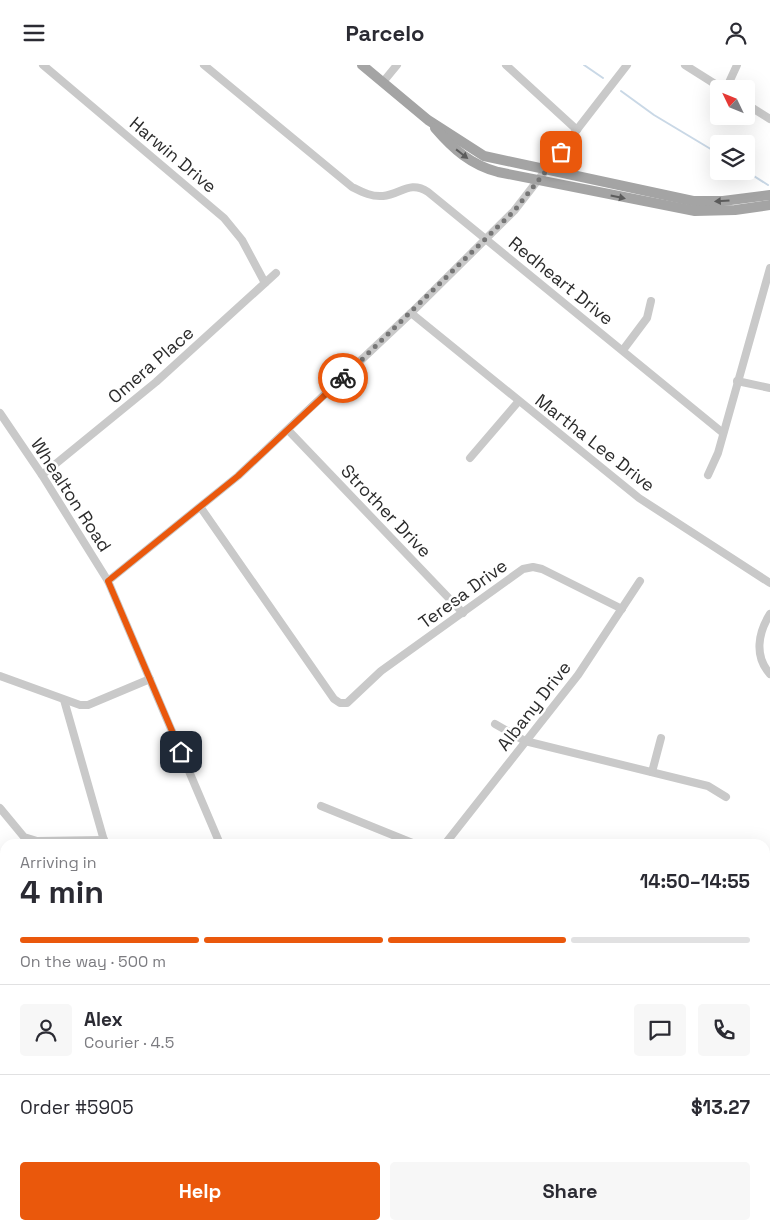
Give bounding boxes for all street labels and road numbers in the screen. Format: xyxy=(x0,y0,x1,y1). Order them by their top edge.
street label: Harwin Drive xyxy=(125,112,222,198)
street label: Redheart Drive xyxy=(504,231,618,330)
street label: Omera Place xyxy=(103,321,198,408)
street label: Martha Lee Drive xyxy=(531,389,660,497)
street label: Whealton Road xyxy=(26,433,117,556)
street label: Strother Drive xyxy=(336,459,437,562)
street label: Teresa Drive xyxy=(414,554,512,633)
street label: Albany Drive xyxy=(491,656,576,755)

